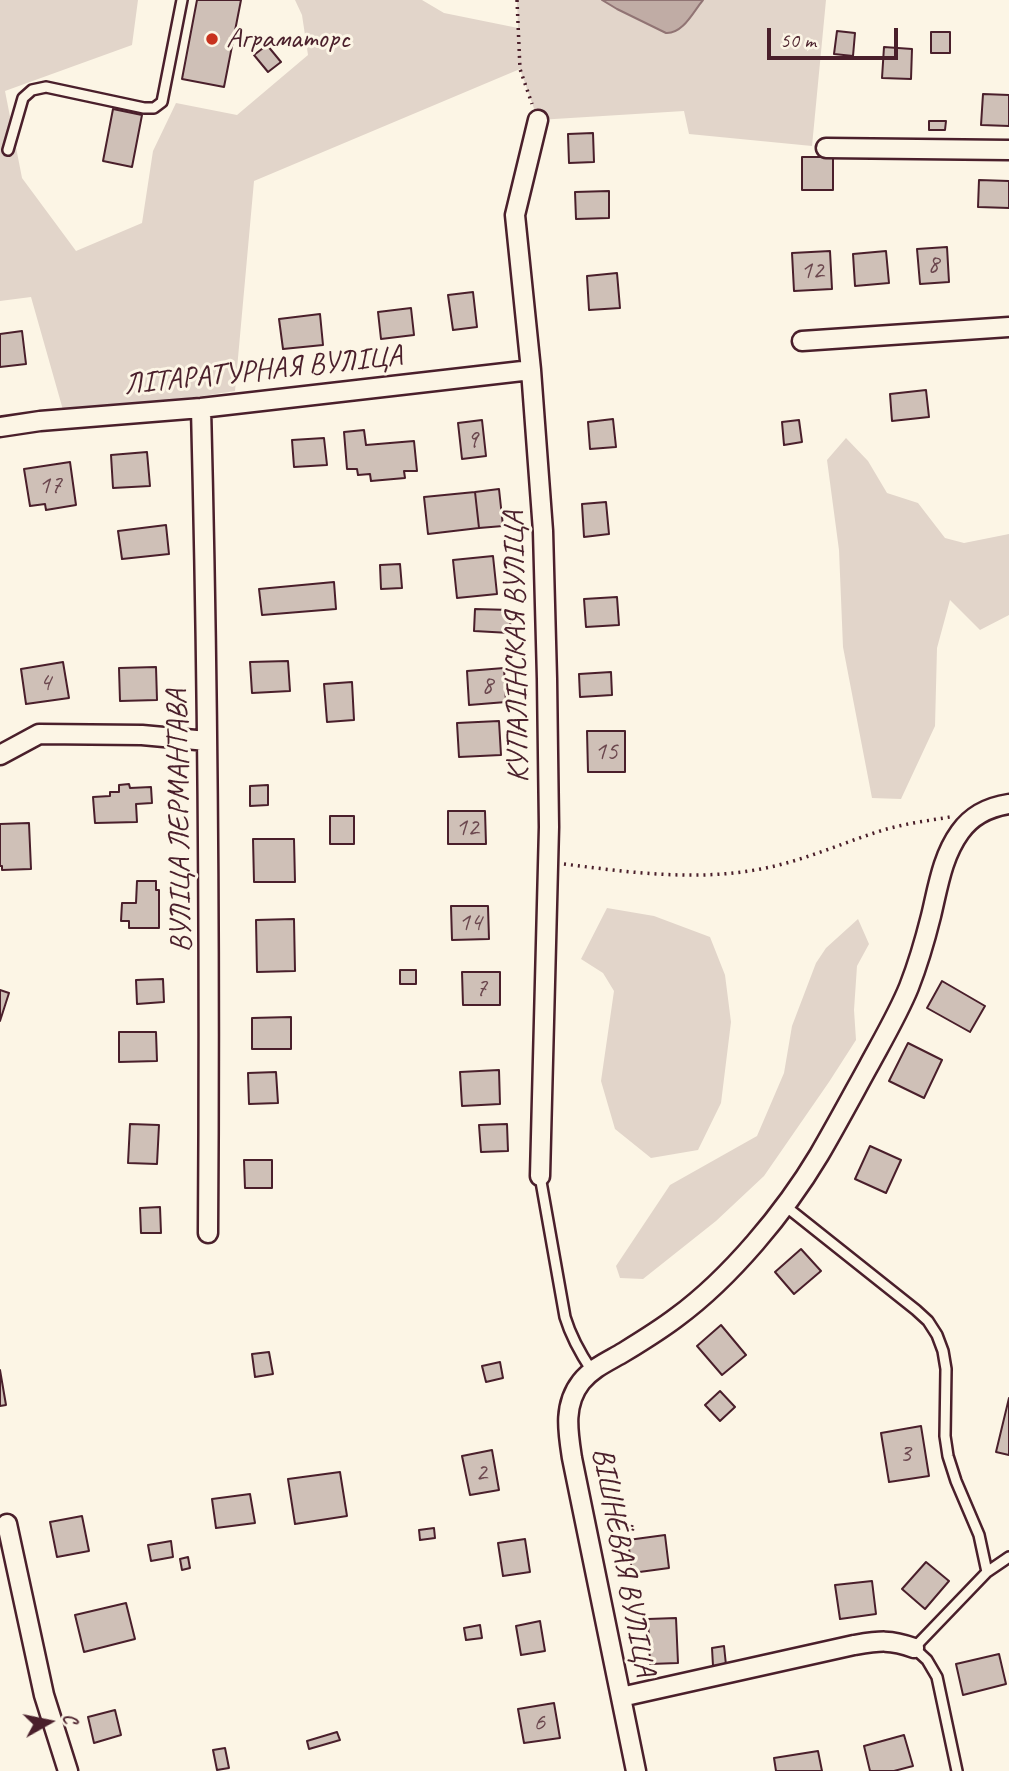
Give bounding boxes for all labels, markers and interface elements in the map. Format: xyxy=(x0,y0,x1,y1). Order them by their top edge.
scale bar xyxy=(771,14,902,58)
place label: Аграматорс xyxy=(226,21,350,57)
text: 50 m xyxy=(780,27,816,53)
marker: Аграматорс xyxy=(204,31,220,47)
house number: 8 xyxy=(927,249,939,281)
house number: 12 xyxy=(800,255,824,287)
street label: ЛІТАРАТУРНАЯ ВУЛІЦА xyxy=(122,338,404,404)
house number: 9 xyxy=(466,424,478,456)
house number: 17 xyxy=(38,470,62,502)
street label: КУПАЛІНСКАЯ ВУЛІЦА xyxy=(497,511,537,783)
house number: 4 xyxy=(39,667,51,699)
house number: 8 xyxy=(481,670,493,702)
street label: ВУЛІЦА ЛЕРМАНТАВА xyxy=(160,689,200,953)
house number: 15 xyxy=(594,736,618,768)
house number: 12 xyxy=(455,812,479,844)
house number: 14 xyxy=(458,907,482,939)
house number: 7 xyxy=(475,973,487,1005)
house number: 3 xyxy=(899,1438,911,1470)
street label: ВІШНЁВАЯ ВУЛІЦА xyxy=(583,1445,663,1679)
house number: 2 xyxy=(475,1457,487,1489)
north arrow xyxy=(14,1687,84,1757)
house number: 6 xyxy=(533,1707,545,1739)
text: С xyxy=(57,1712,82,1725)

